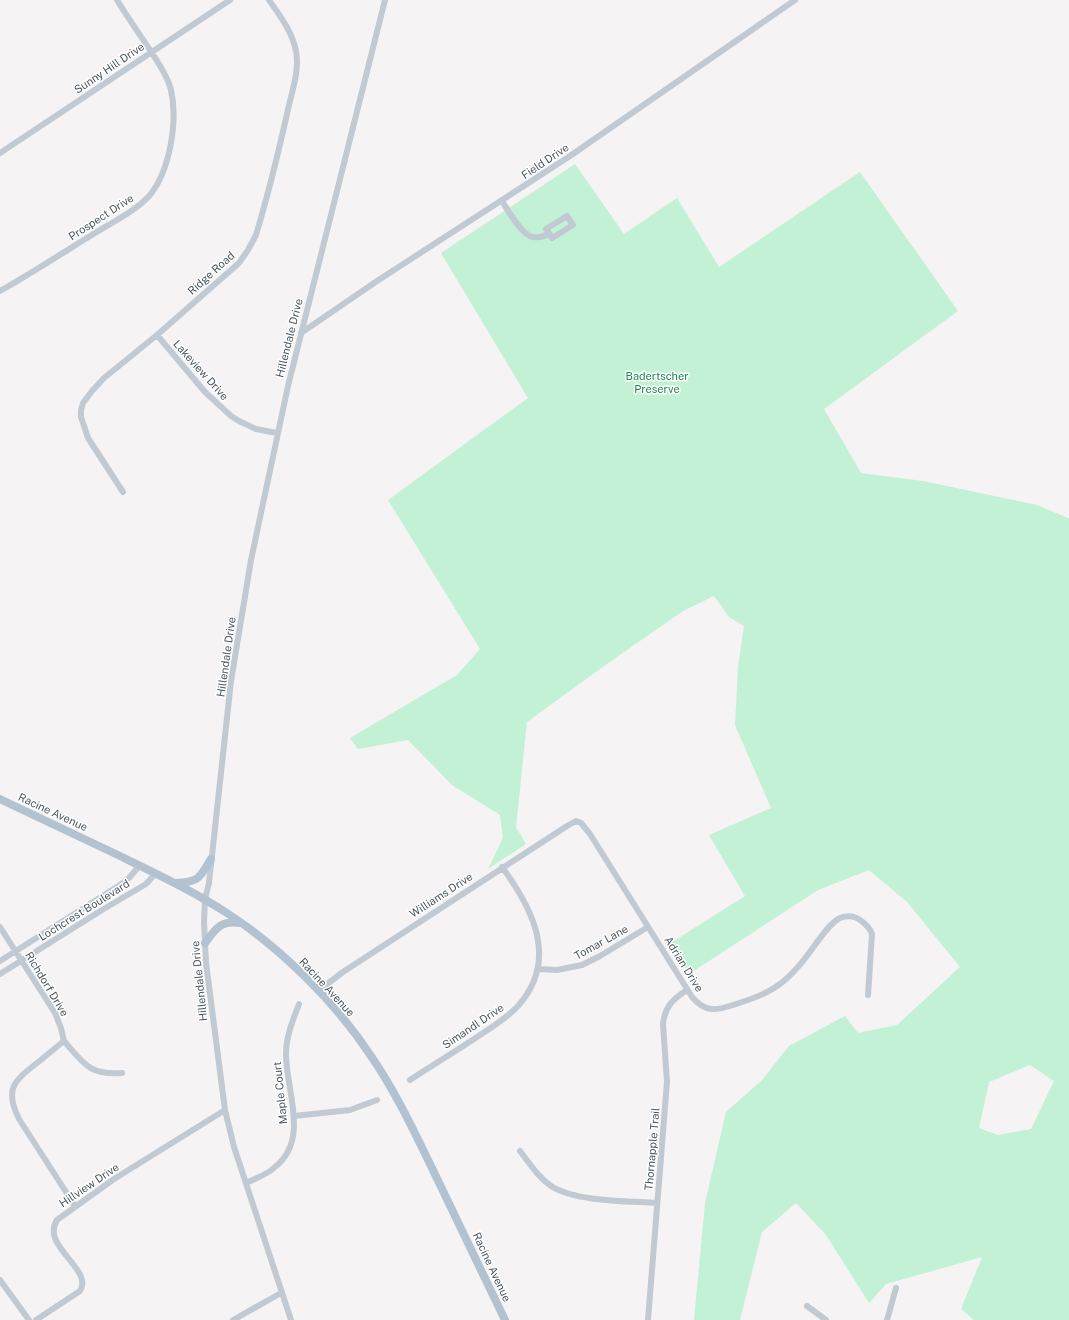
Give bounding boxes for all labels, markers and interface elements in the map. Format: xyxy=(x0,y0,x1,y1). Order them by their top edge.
street label: Sunny Hill Drive xyxy=(72,40,146,96)
street label: Field Drive xyxy=(519,141,571,181)
street label: Prospect Drive xyxy=(66,192,136,242)
street label: Ridge Road xyxy=(185,249,237,297)
street label: Hillendale Drive xyxy=(273,297,305,379)
street label: Lakeview Drive xyxy=(171,338,231,402)
park label: Badertscher Preserve xyxy=(626,370,689,395)
street label: Hillendale Drive xyxy=(214,616,238,698)
street label: Racine Avenue xyxy=(16,791,90,833)
street label: Williams Drive xyxy=(407,870,475,920)
street label: Lochcrest Boulevard xyxy=(36,877,132,943)
street label: Tomar Lane xyxy=(572,922,630,962)
street label: Adrian Drive xyxy=(662,934,706,994)
street label: Hillendale Drive xyxy=(189,940,209,1022)
street label: Richdorf Drive xyxy=(23,950,71,1018)
street label: Racine Avenue xyxy=(297,955,357,1019)
street label: Simandl Drive xyxy=(440,1001,506,1051)
street label: Maple Court xyxy=(271,1061,289,1125)
street label: Thornapple Trail xyxy=(642,1107,662,1191)
street label: Hillview Drive xyxy=(57,1161,121,1209)
street label: Racine Avenue xyxy=(471,1230,513,1304)

